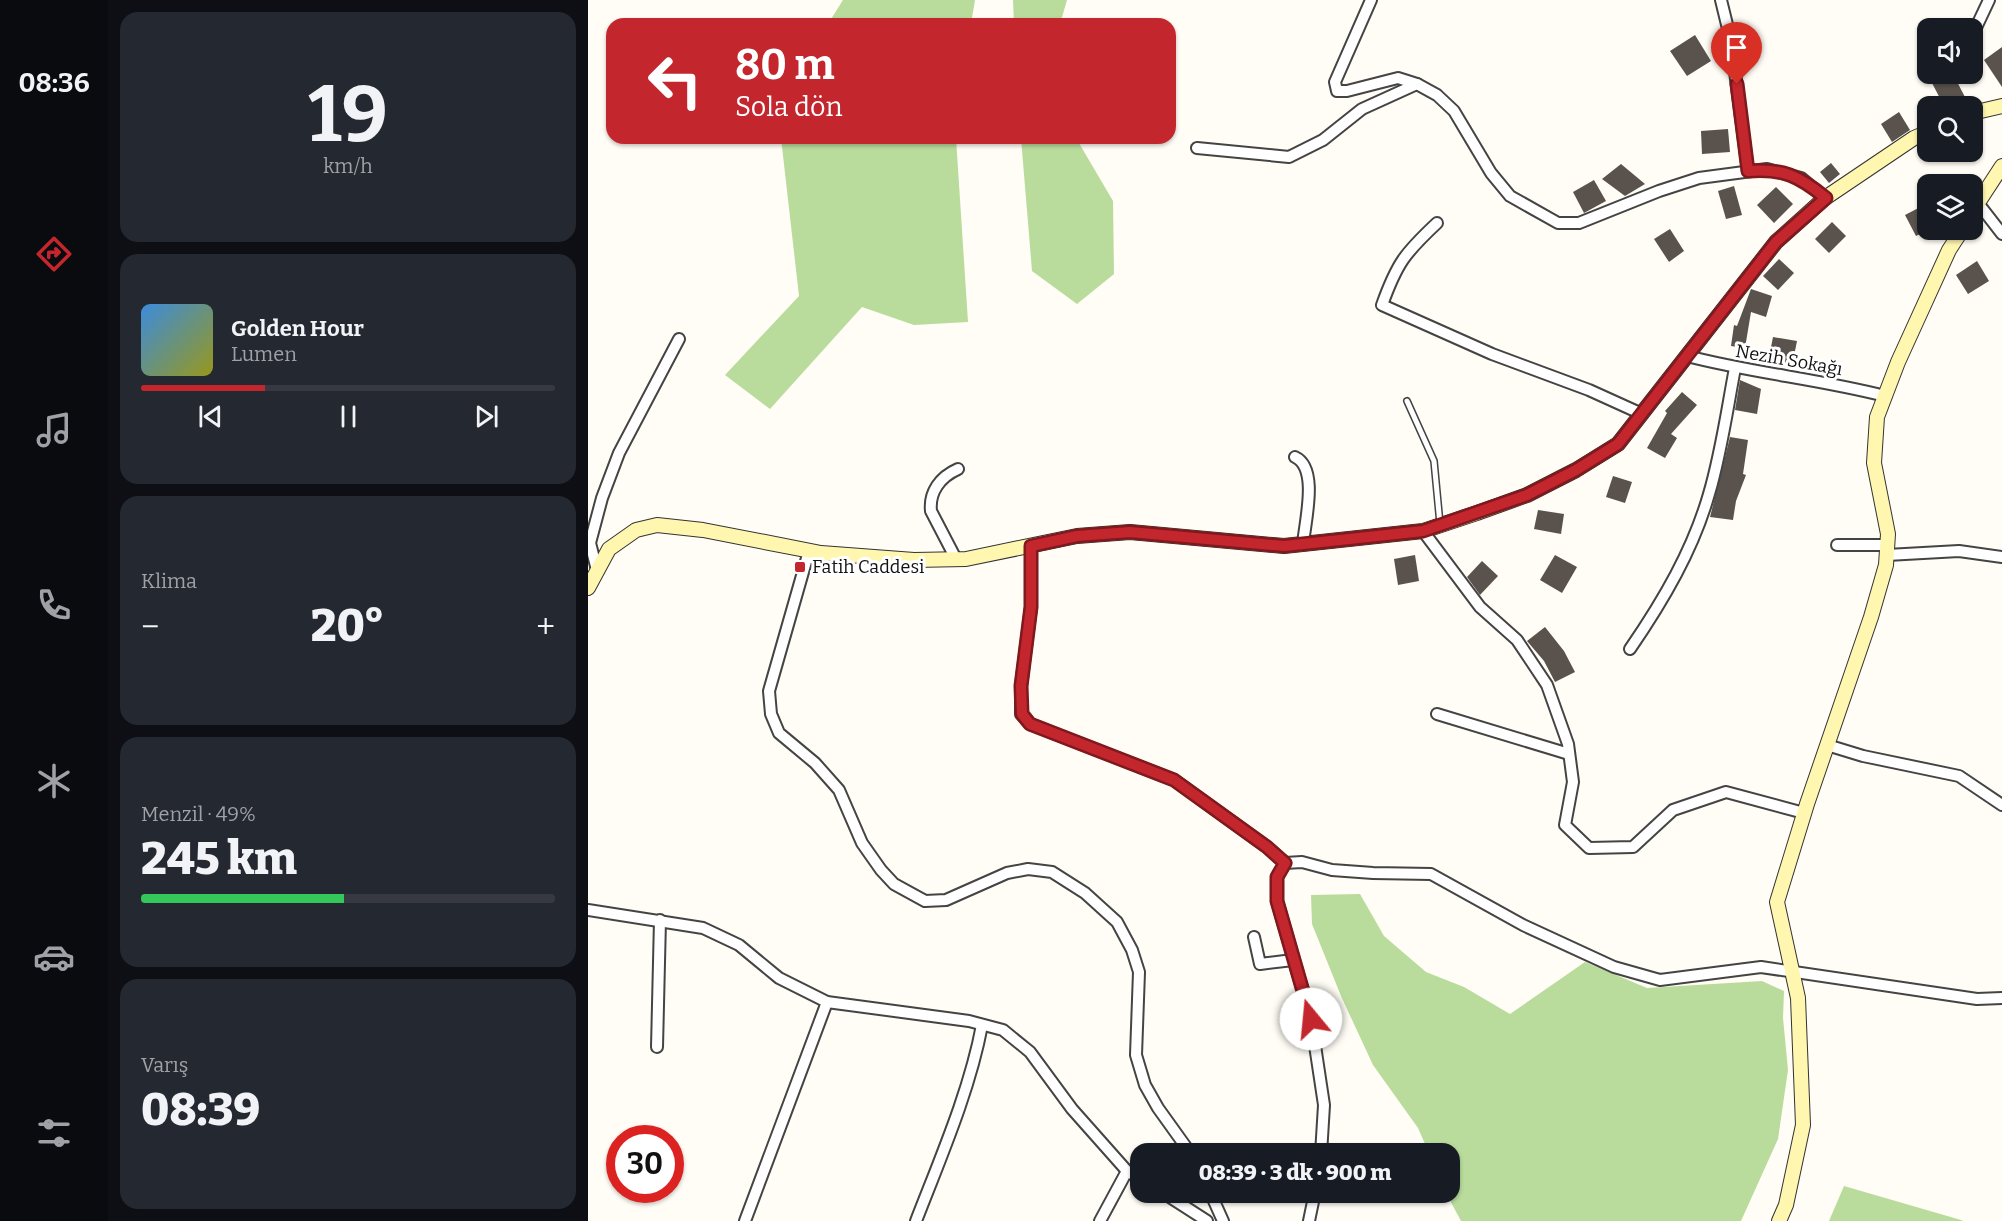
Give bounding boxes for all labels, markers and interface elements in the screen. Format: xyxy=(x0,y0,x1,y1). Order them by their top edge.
map controls xyxy=(1917,18,1983,240)
button: sound xyxy=(1917,18,1983,84)
pin xyxy=(1711,22,1762,84)
icon: arrive xyxy=(1720,31,1753,64)
text: 80 m xyxy=(735,40,835,90)
icon: left xyxy=(636,42,714,120)
text: 08:36 xyxy=(18,67,90,99)
text: 19 xyxy=(308,68,388,162)
text: Sola dön xyxy=(735,91,843,123)
button: search xyxy=(1917,96,1983,162)
text: km/h xyxy=(323,154,373,178)
button: layers xyxy=(1917,174,1983,240)
icon: directions xyxy=(33,233,75,275)
text: Golden Hour xyxy=(231,315,364,342)
street label: Nezih Sokağı xyxy=(1734,340,1844,380)
text: Lumen xyxy=(231,342,297,366)
icon: previous xyxy=(194,400,227,433)
icon: pause xyxy=(332,400,365,433)
icon: next xyxy=(470,400,503,433)
icon: music xyxy=(33,409,75,451)
place label: Fatih Caddesi xyxy=(812,556,924,578)
marker: Fatih Caddesi xyxy=(793,560,807,574)
text: Klima xyxy=(141,569,197,593)
icon: phone xyxy=(33,584,75,626)
text: 20° xyxy=(311,599,385,653)
text: − xyxy=(141,607,159,647)
text: + xyxy=(536,607,555,647)
icon: climate xyxy=(33,760,75,802)
text: Menzil · 49% xyxy=(141,802,256,826)
text: 245 km xyxy=(141,832,297,886)
icon: car xyxy=(33,936,75,978)
position arrow xyxy=(1279,987,1343,1051)
text: Varış xyxy=(141,1053,188,1077)
text: 08:39 xyxy=(141,1083,260,1137)
icon: filters xyxy=(33,1112,75,1154)
speed limit sign: 30 xyxy=(606,1125,684,1203)
text: 08:39 · 3 dk · 900 m xyxy=(1199,1159,1391,1186)

